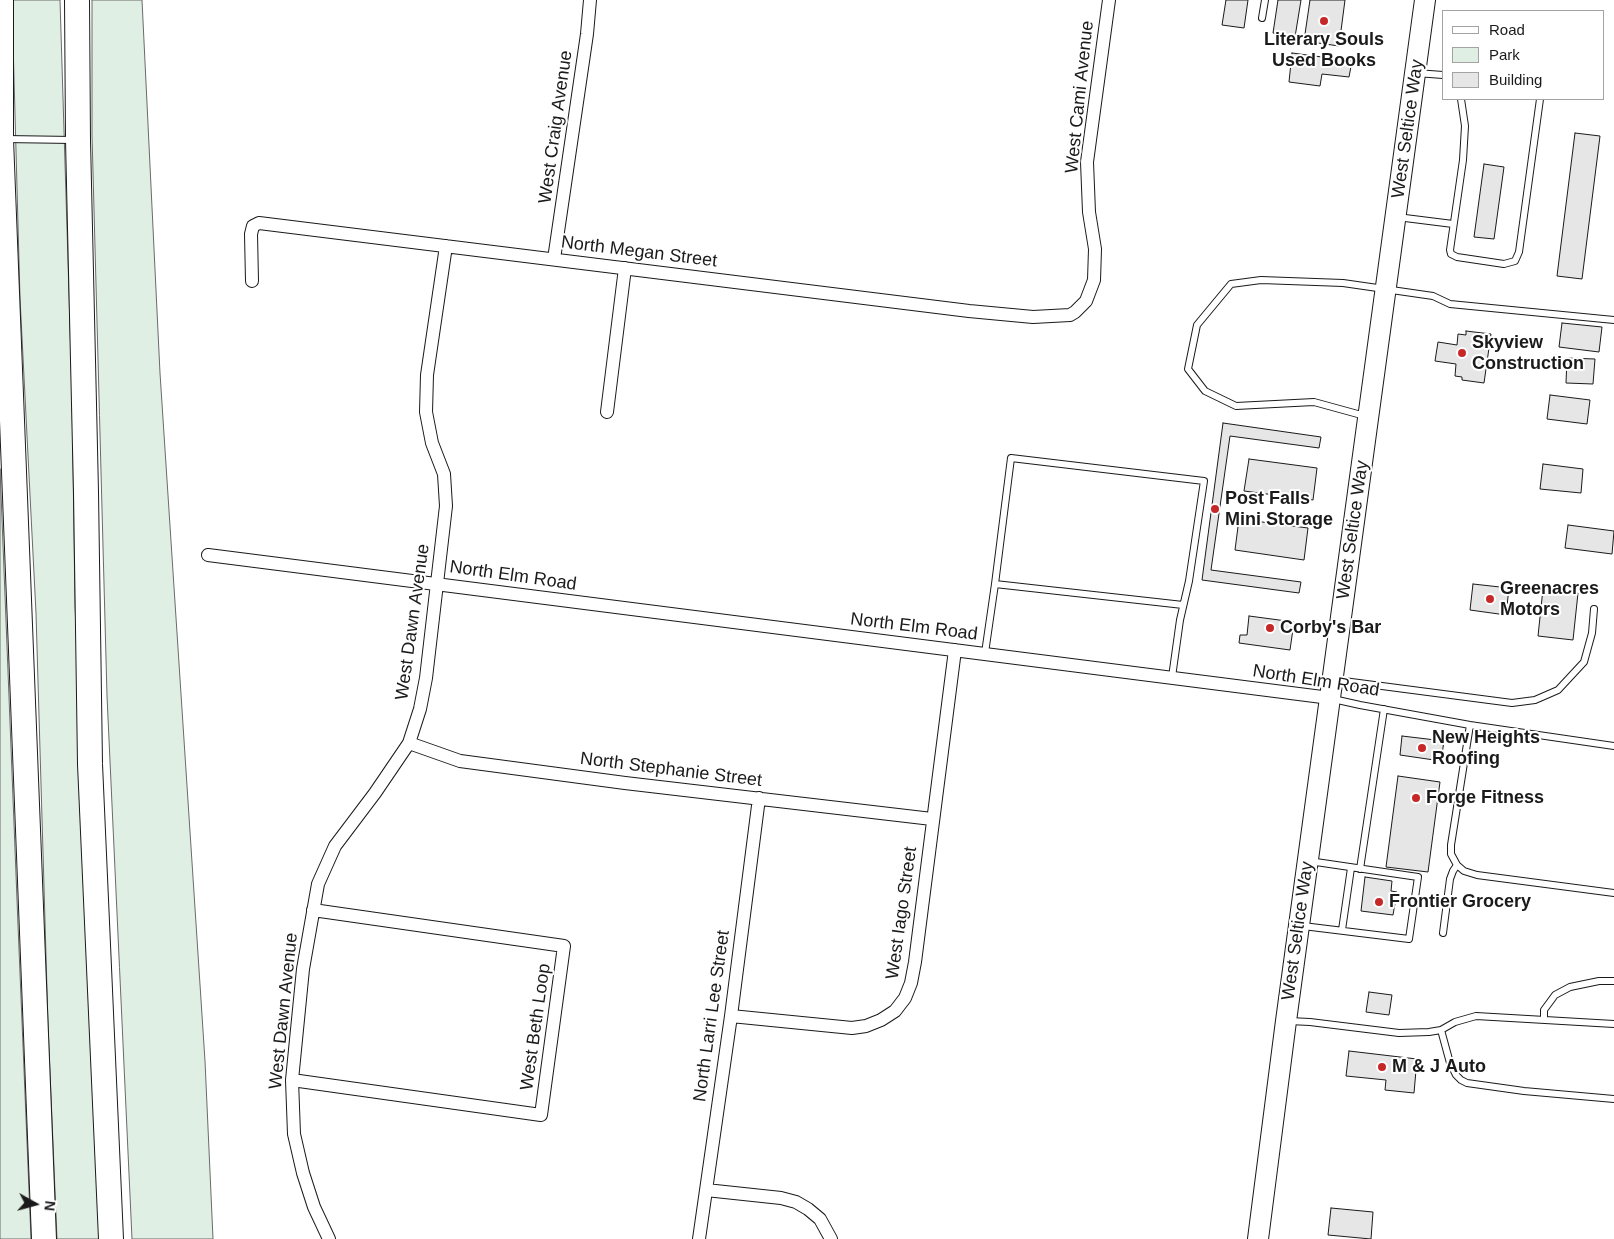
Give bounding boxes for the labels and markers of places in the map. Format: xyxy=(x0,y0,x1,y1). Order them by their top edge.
marker: Literary Souls Used Books xyxy=(1318,15,1330,27)
place label: Literary Souls Used Books xyxy=(1264,29,1384,72)
place label: Skyview Construction xyxy=(1472,332,1584,374)
marker: Skyview Construction xyxy=(1456,347,1468,359)
place label: Post Falls Mini Storage xyxy=(1225,488,1333,530)
marker: Post Falls Mini Storage xyxy=(1209,503,1221,515)
place label: Greenacres Motors xyxy=(1500,578,1599,620)
marker: Greenacres Motors xyxy=(1484,593,1496,605)
place label: Corby's Bar xyxy=(1280,617,1381,639)
marker: Corby's Bar xyxy=(1264,622,1276,634)
place label: New Heights Roofing xyxy=(1432,727,1540,770)
marker: New Heights Roofing xyxy=(1416,742,1428,754)
place label: Forge Fitness xyxy=(1426,787,1544,809)
marker: Forge Fitness xyxy=(1410,792,1422,804)
place label: Frontier Grocery xyxy=(1389,891,1531,913)
marker: Frontier Grocery xyxy=(1373,896,1385,908)
place label: M & J Auto xyxy=(1392,1056,1486,1078)
marker: M & J Auto xyxy=(1376,1061,1388,1073)

